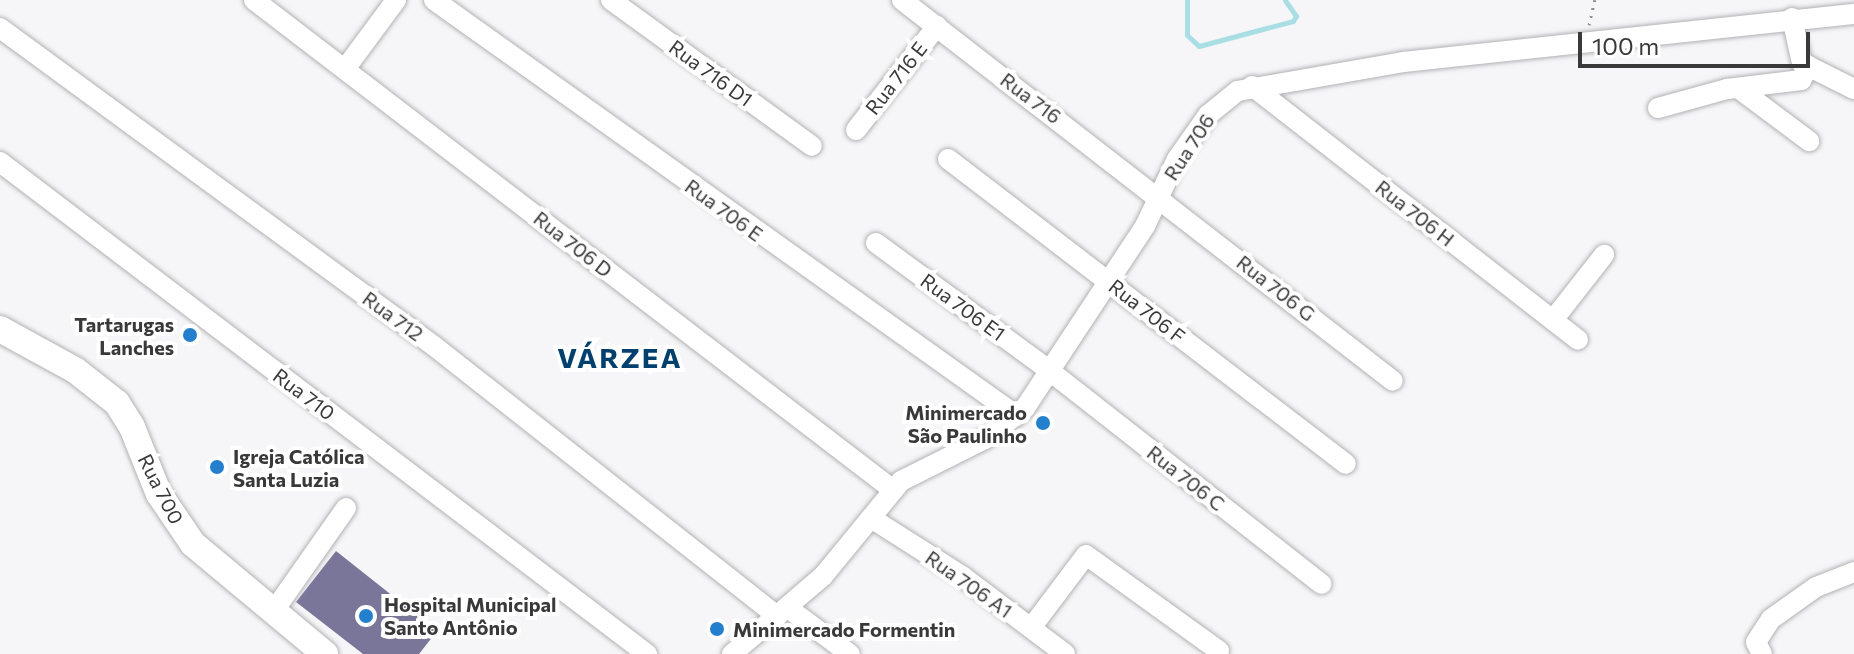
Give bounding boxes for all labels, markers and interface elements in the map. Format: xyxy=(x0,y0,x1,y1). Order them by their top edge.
scale bar xyxy=(1582,16,1814,66)
text: 100 m xyxy=(1592,31,1659,60)
street label: Rua 716 D1 xyxy=(665,35,757,111)
street label: Rua 716 E xyxy=(860,37,932,119)
street label: Rua 716 xyxy=(996,67,1066,129)
street label: Rua 706 xyxy=(1159,109,1219,185)
street label: Rua 706 E xyxy=(680,174,768,246)
street label: Rua 706 H xyxy=(1371,175,1459,251)
street label: Rua 706 D xyxy=(529,206,617,282)
street label: Rua 706 G xyxy=(1232,250,1320,326)
street label: Rua 706 E1 xyxy=(916,268,1010,346)
street label: Rua 706 F xyxy=(1104,274,1190,348)
street label: Rua 712 xyxy=(358,286,428,346)
place label: Tartarugas Lanches xyxy=(74,312,174,359)
marker: Tartarugas Lanches xyxy=(181,326,199,344)
district label: VÁRZEA xyxy=(557,340,683,374)
street label: Rua 710 xyxy=(268,363,340,425)
place label: Minimercado São Paulinho xyxy=(905,400,1027,447)
marker: Minimercado São Paulinho xyxy=(1034,414,1052,432)
street label: Rua 706 C xyxy=(1142,440,1230,516)
place label: Igreja Católica Santa Luzia xyxy=(233,444,364,491)
street label: Rua 700 xyxy=(133,450,189,528)
marker: Igreja Católica Santa Luzia xyxy=(208,458,226,476)
street label: Rua 706 A1 xyxy=(921,545,1017,623)
place label: Hospital Municipal Santo Antônio xyxy=(384,592,557,639)
marker: Hospital Municipal Santo Antônio xyxy=(355,605,377,627)
place label: Minimercado Formentin xyxy=(733,617,955,641)
marker: Minimercado Formentin xyxy=(708,620,726,638)

